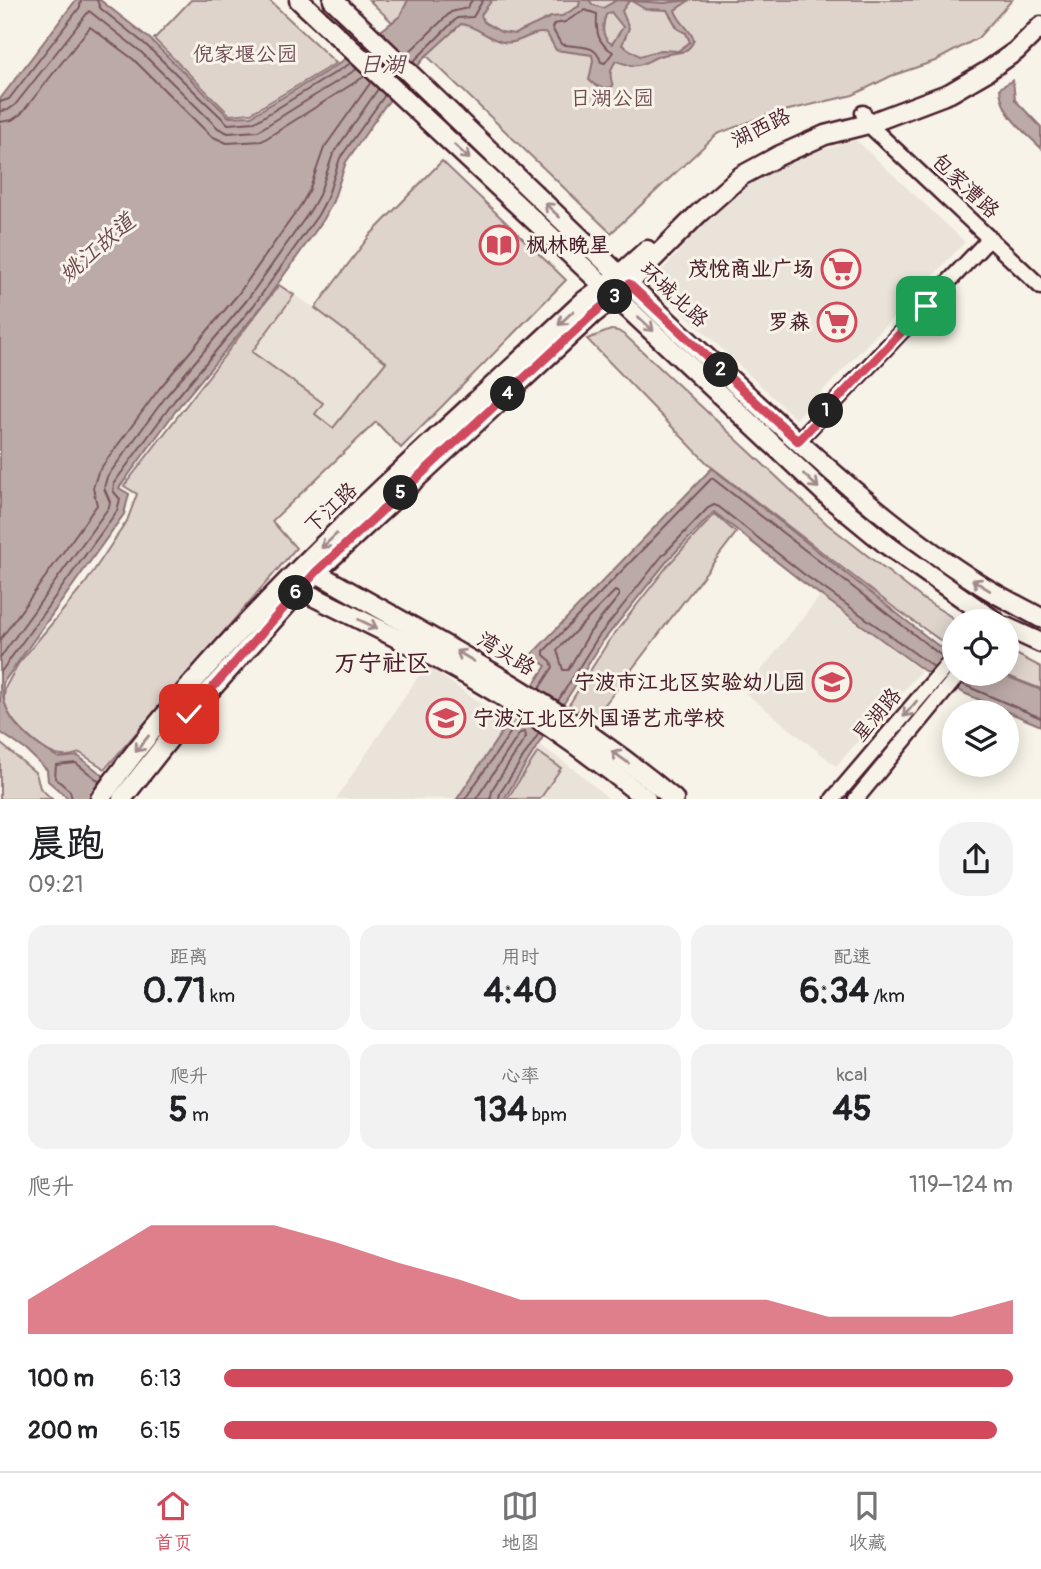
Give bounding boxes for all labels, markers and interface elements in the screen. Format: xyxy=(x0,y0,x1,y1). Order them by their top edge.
park label: 倪家堰公园 xyxy=(193,41,298,68)
water label: 日湖 xyxy=(359,50,407,79)
park label: 日湖公园 xyxy=(570,85,654,112)
street label: 湖西路 xyxy=(727,102,795,154)
one-way arrow xyxy=(453,144,471,160)
street label: 包家漕路 xyxy=(925,147,1005,225)
one-way arrow xyxy=(544,202,561,219)
water label: 姚江故道 xyxy=(53,206,143,289)
library icon: 枫林晚星 xyxy=(478,224,520,266)
place label: 枫林晚星 xyxy=(526,232,610,259)
supermarket icon: 茂悦商业广场 xyxy=(820,248,862,290)
street label: 环城北路 xyxy=(634,256,714,334)
place label: 茂悦商业广场 xyxy=(688,256,814,283)
pin xyxy=(896,276,956,336)
pin: 3 xyxy=(598,280,632,314)
text: 3 xyxy=(609,284,620,308)
icon: arrive xyxy=(907,287,945,325)
supermarket icon: 罗森 xyxy=(816,301,858,343)
one-way arrow xyxy=(558,309,575,326)
place label: 罗森 xyxy=(768,309,810,336)
one-way arrow xyxy=(637,316,654,333)
pin: 2 xyxy=(704,352,738,388)
text: 2 xyxy=(715,357,726,381)
pin: 4 xyxy=(490,376,526,412)
text: 4 xyxy=(502,381,513,405)
pin: 1 xyxy=(808,394,844,428)
text: 1 xyxy=(822,398,829,422)
one-way arrow xyxy=(802,472,819,489)
pin: 5 xyxy=(384,476,418,510)
street label: 下江路 xyxy=(299,477,363,539)
text: 5 xyxy=(395,480,406,504)
one-way arrow xyxy=(321,532,338,549)
pin: 6 xyxy=(278,576,314,610)
one-way arrow xyxy=(972,577,992,591)
text: 6 xyxy=(290,580,301,604)
map controls xyxy=(942,609,1019,777)
button: locate xyxy=(942,609,1019,686)
one-way arrow xyxy=(357,617,378,631)
street label: 湾头路 xyxy=(472,626,540,682)
one-way arrow xyxy=(456,648,476,662)
district label: 万宁社区 xyxy=(334,649,430,678)
school or university icon: 宁波市江北区实验幼儿园 xyxy=(811,661,853,703)
place label: 宁波市江北区实验幼儿园 xyxy=(574,669,805,696)
street label: 星湖路 xyxy=(846,682,908,748)
pin xyxy=(159,684,219,744)
icon: check xyxy=(170,695,208,733)
school or university icon: 宁波江北区外国语艺术学校 xyxy=(425,697,467,739)
one-way arrow xyxy=(902,700,917,718)
button: layers xyxy=(942,700,1019,777)
place label: 宁波江北区外国语艺术学校 xyxy=(473,705,725,732)
one-way arrow xyxy=(135,735,150,753)
one-way arrow xyxy=(611,750,630,764)
text: 晨跑 xyxy=(28,820,104,868)
button: share xyxy=(939,822,1013,896)
text: 09:21 xyxy=(28,870,84,899)
text: 距离 xyxy=(170,945,208,969)
text: 用时 xyxy=(501,945,540,969)
text: 配速 xyxy=(833,945,871,969)
text: 0.71 xyxy=(142,969,206,1013)
text: 4:40 xyxy=(484,969,557,1013)
text: 6:34 xyxy=(800,969,869,1013)
text: km xyxy=(206,984,235,1008)
text: /km xyxy=(869,984,905,1008)
text: kcal xyxy=(837,1063,868,1087)
text: 爬升 xyxy=(170,1064,208,1088)
text: 心率 xyxy=(501,1064,540,1088)
text: 45 xyxy=(833,1087,872,1131)
text: 5 xyxy=(169,1088,188,1132)
text: 134 xyxy=(474,1088,528,1132)
text: m xyxy=(188,1103,209,1127)
text: bpm xyxy=(528,1103,567,1127)
text: 119–124 m xyxy=(909,1170,1013,1199)
text: 爬升 xyxy=(28,1172,74,1201)
text: 100 m xyxy=(28,1364,94,1393)
text: 6:13 xyxy=(140,1364,181,1393)
text: 200 m xyxy=(28,1416,98,1445)
text: 6:15 xyxy=(140,1416,181,1445)
tab: 首页 xyxy=(154,1487,193,1555)
tab: 地图 xyxy=(501,1487,540,1555)
tab: 收藏 xyxy=(848,1487,887,1555)

